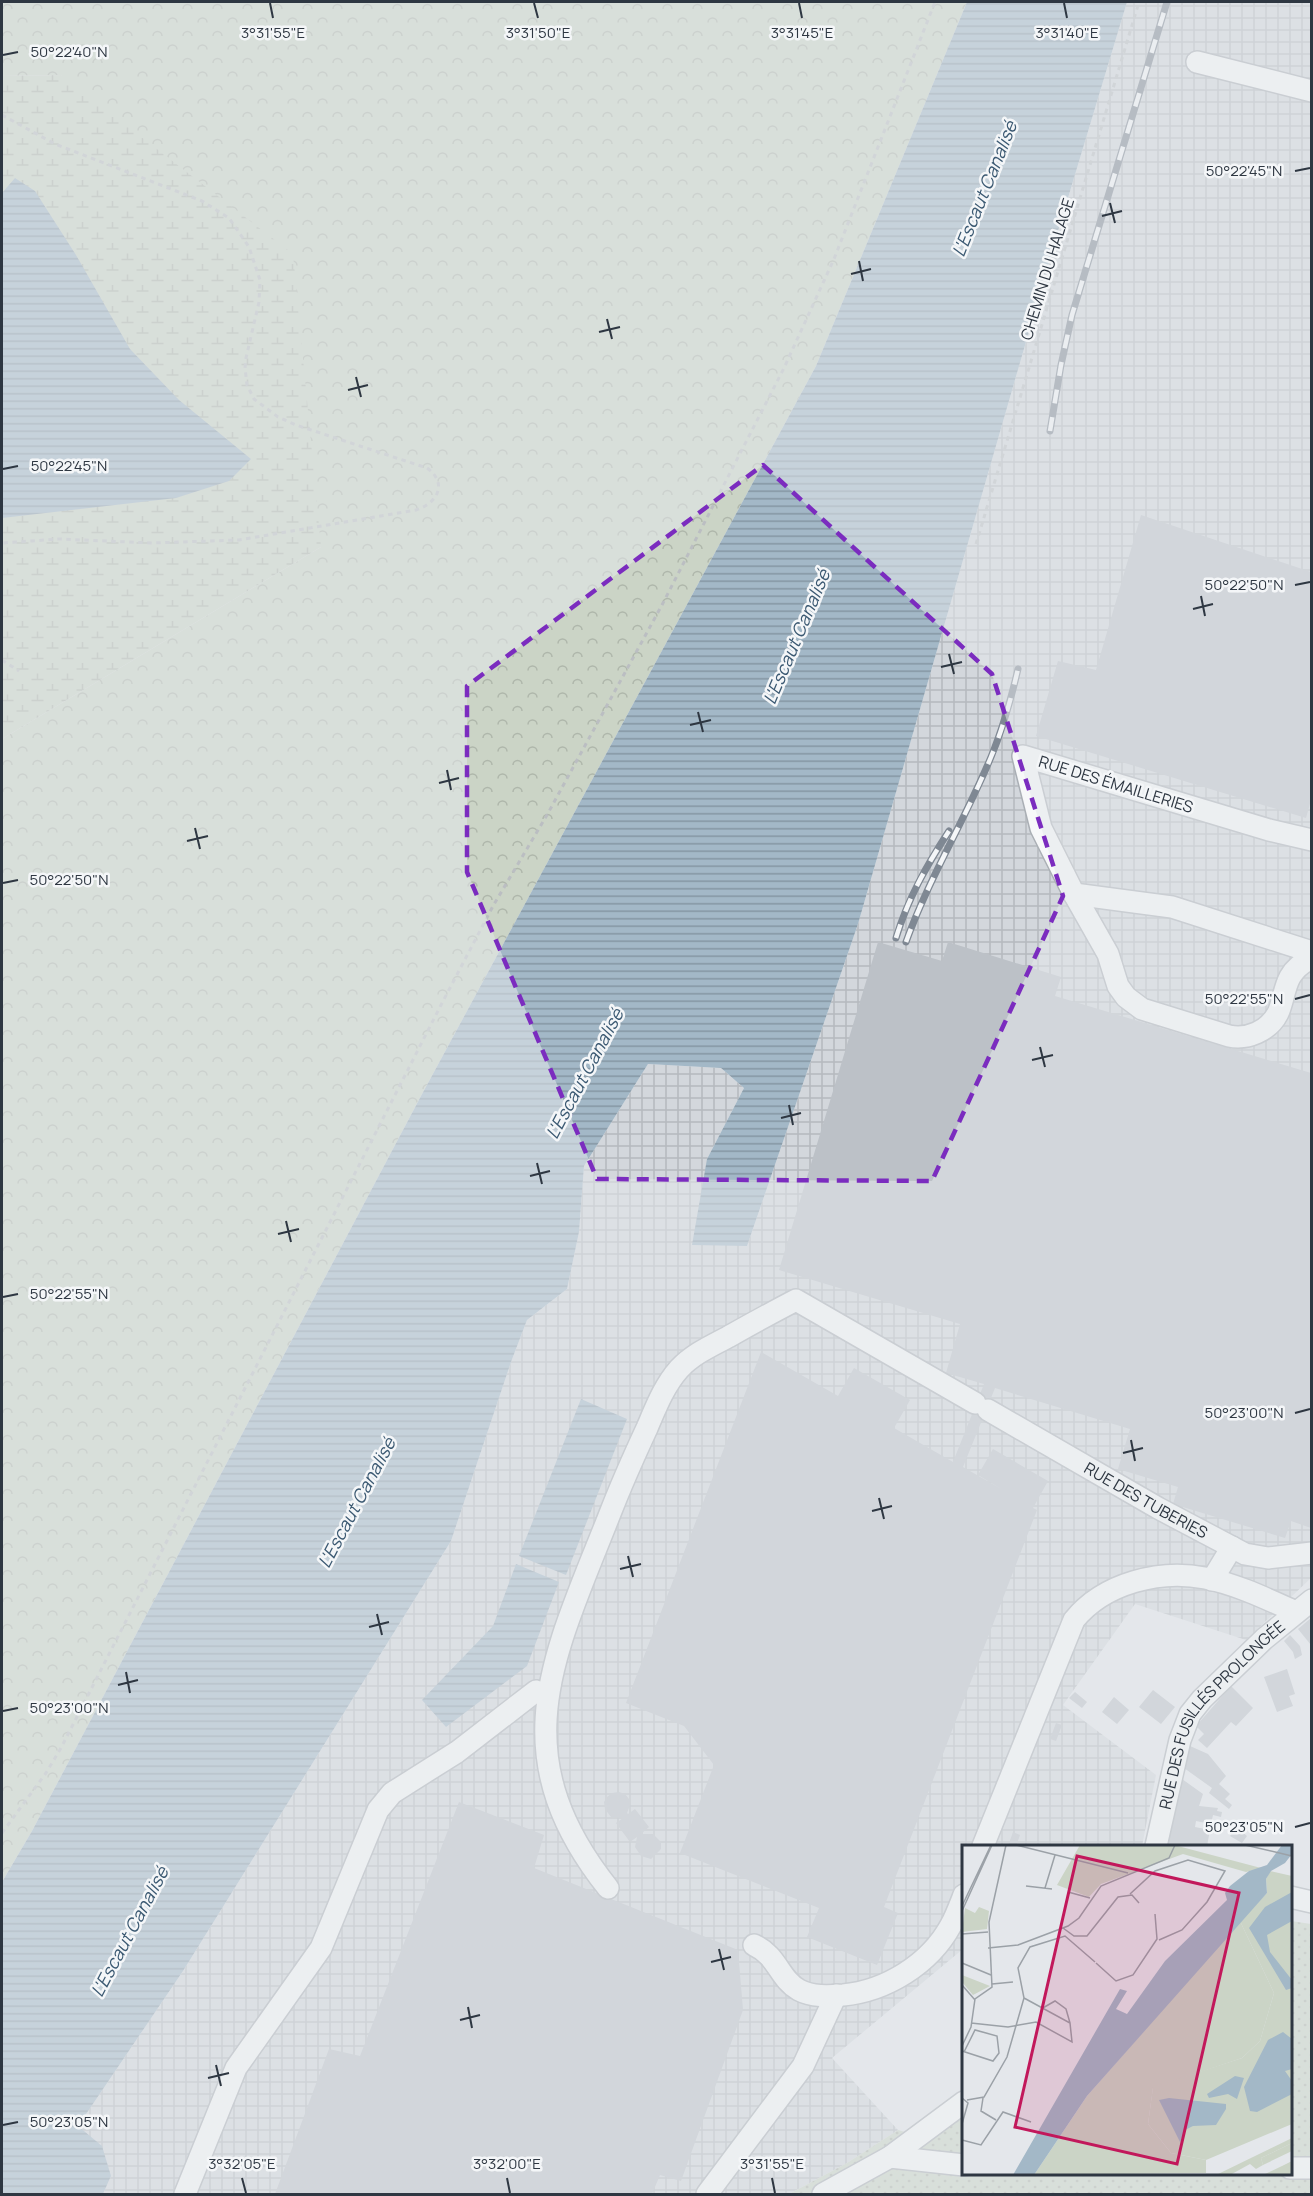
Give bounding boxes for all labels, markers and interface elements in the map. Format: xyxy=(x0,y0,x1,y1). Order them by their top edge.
text: 3°31'55"E xyxy=(241,22,305,43)
text: 3°31'50"E xyxy=(506,22,570,43)
text: 3°31'45"E xyxy=(771,22,833,43)
text: 3°31'40"E xyxy=(1035,22,1099,43)
text: 50°22'40"N xyxy=(30,41,108,62)
water label: L'Escaut Canalisé xyxy=(946,116,1023,260)
text: 50°22'45"N xyxy=(1206,160,1282,181)
street label: CHEMIN DU HALAGE xyxy=(1015,195,1079,343)
text: 50°22'45"N xyxy=(31,455,107,476)
water label: L'Escaut Canalisé xyxy=(757,564,836,708)
text: 50°22'50"N xyxy=(1205,574,1283,595)
street label: RUE DES ÉMAILLERIES xyxy=(1036,750,1196,818)
text: 50°22'50"N xyxy=(30,869,108,890)
text: 50°22'55"N xyxy=(1205,988,1283,1009)
water label: L'Escaut Canalisé xyxy=(540,1003,629,1143)
text: 50°22'55"N xyxy=(30,1283,108,1304)
text: 50°23'00"N xyxy=(1204,1402,1284,1423)
water label: L'Escaut Canalisé xyxy=(312,1432,401,1572)
street label: RUE DES TUBERIES xyxy=(1080,1457,1212,1543)
street label: RUE DES FUSILLÉS PROLONGÉE xyxy=(1154,1615,1290,1811)
text: 50°23'00"N xyxy=(29,1697,109,1718)
text: 50°23'05"N xyxy=(1205,1816,1283,1837)
inset map xyxy=(962,1845,1292,2175)
water label: L'Escaut Canalisé xyxy=(85,1861,174,2001)
text: 50°23'05"N xyxy=(30,2111,108,2132)
text: 3°32'05"E xyxy=(208,2153,276,2174)
text: 3°32'00"E xyxy=(473,2153,541,2174)
text: 3°31'55"E xyxy=(740,2153,804,2174)

